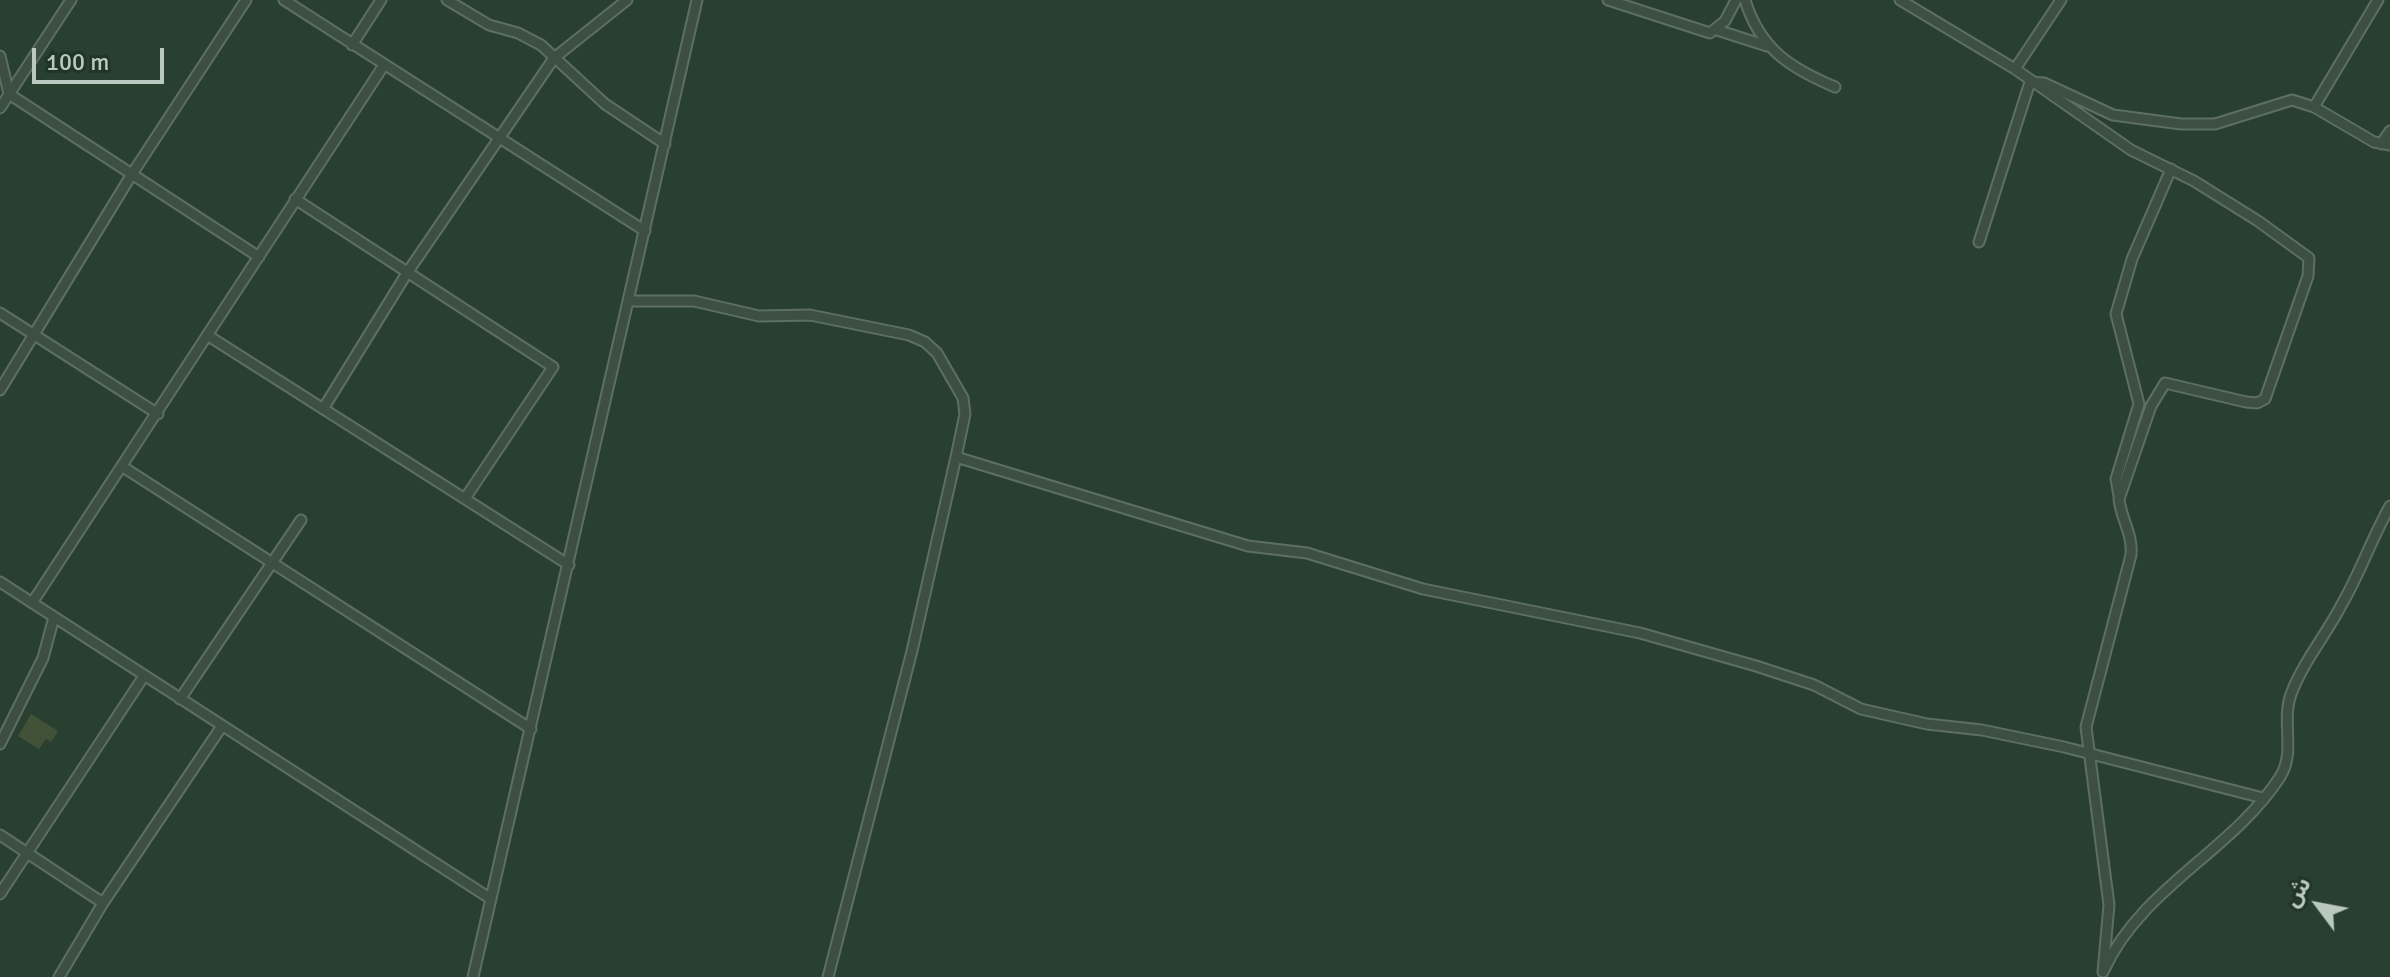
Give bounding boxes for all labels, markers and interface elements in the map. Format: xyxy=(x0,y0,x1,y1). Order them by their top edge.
scale bar xyxy=(36,32,168,82)
text: 100 m xyxy=(46,47,109,77)
north arrow xyxy=(2278,865,2358,945)
text: ش xyxy=(2278,872,2317,912)

